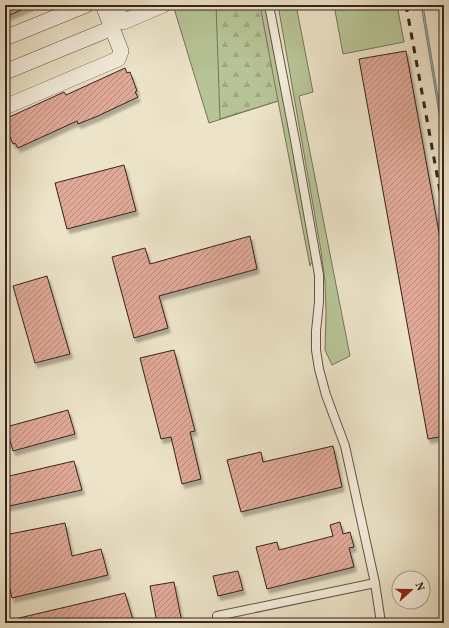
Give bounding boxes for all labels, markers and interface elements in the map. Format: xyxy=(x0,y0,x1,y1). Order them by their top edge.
north arrow xyxy=(391,570,431,610)
text: N xyxy=(411,581,427,593)

